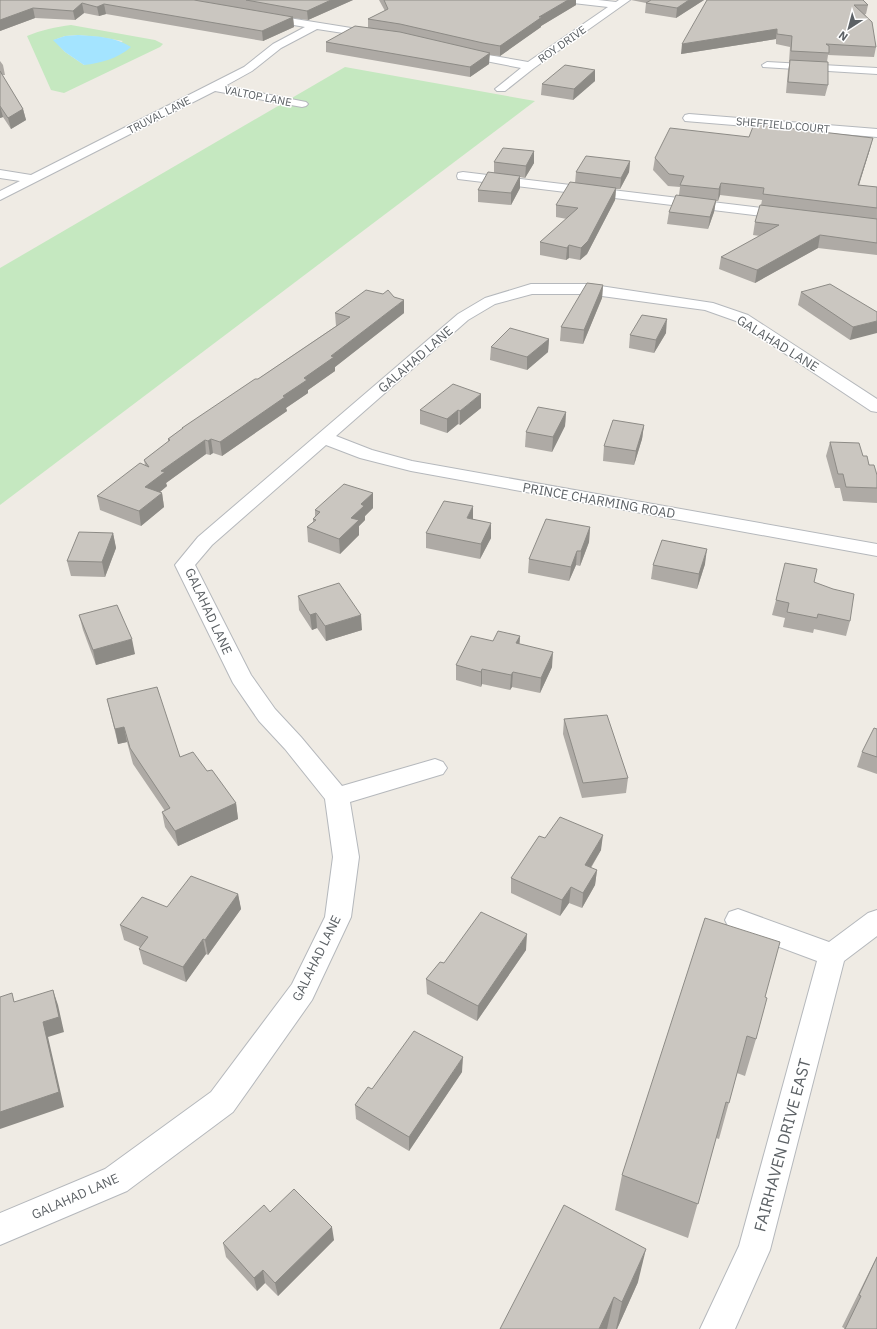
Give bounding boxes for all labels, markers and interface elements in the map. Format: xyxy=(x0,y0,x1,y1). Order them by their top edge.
north arrow xyxy=(829,8,869,48)
street label: ROY DRIVE xyxy=(535,22,589,66)
text: N xyxy=(836,28,850,44)
street label: VALTOP LANE xyxy=(223,83,293,109)
street label: TRUVAL LANE xyxy=(125,93,193,137)
street label: SHEFFIELD COURT xyxy=(735,114,831,136)
street label: GALAHAD LANE xyxy=(734,311,822,375)
street label: GALAHAD LANE xyxy=(374,322,456,397)
street label: PRINCE CHARMING ROAD xyxy=(521,479,676,522)
street label: GALAHAD LANE xyxy=(181,565,236,657)
street label: GALAHAD LANE xyxy=(288,912,345,1004)
street label: FAIRHAVEN DRIVE EAST xyxy=(749,1056,815,1234)
street label: GALAHAD LANE xyxy=(29,1170,121,1223)

